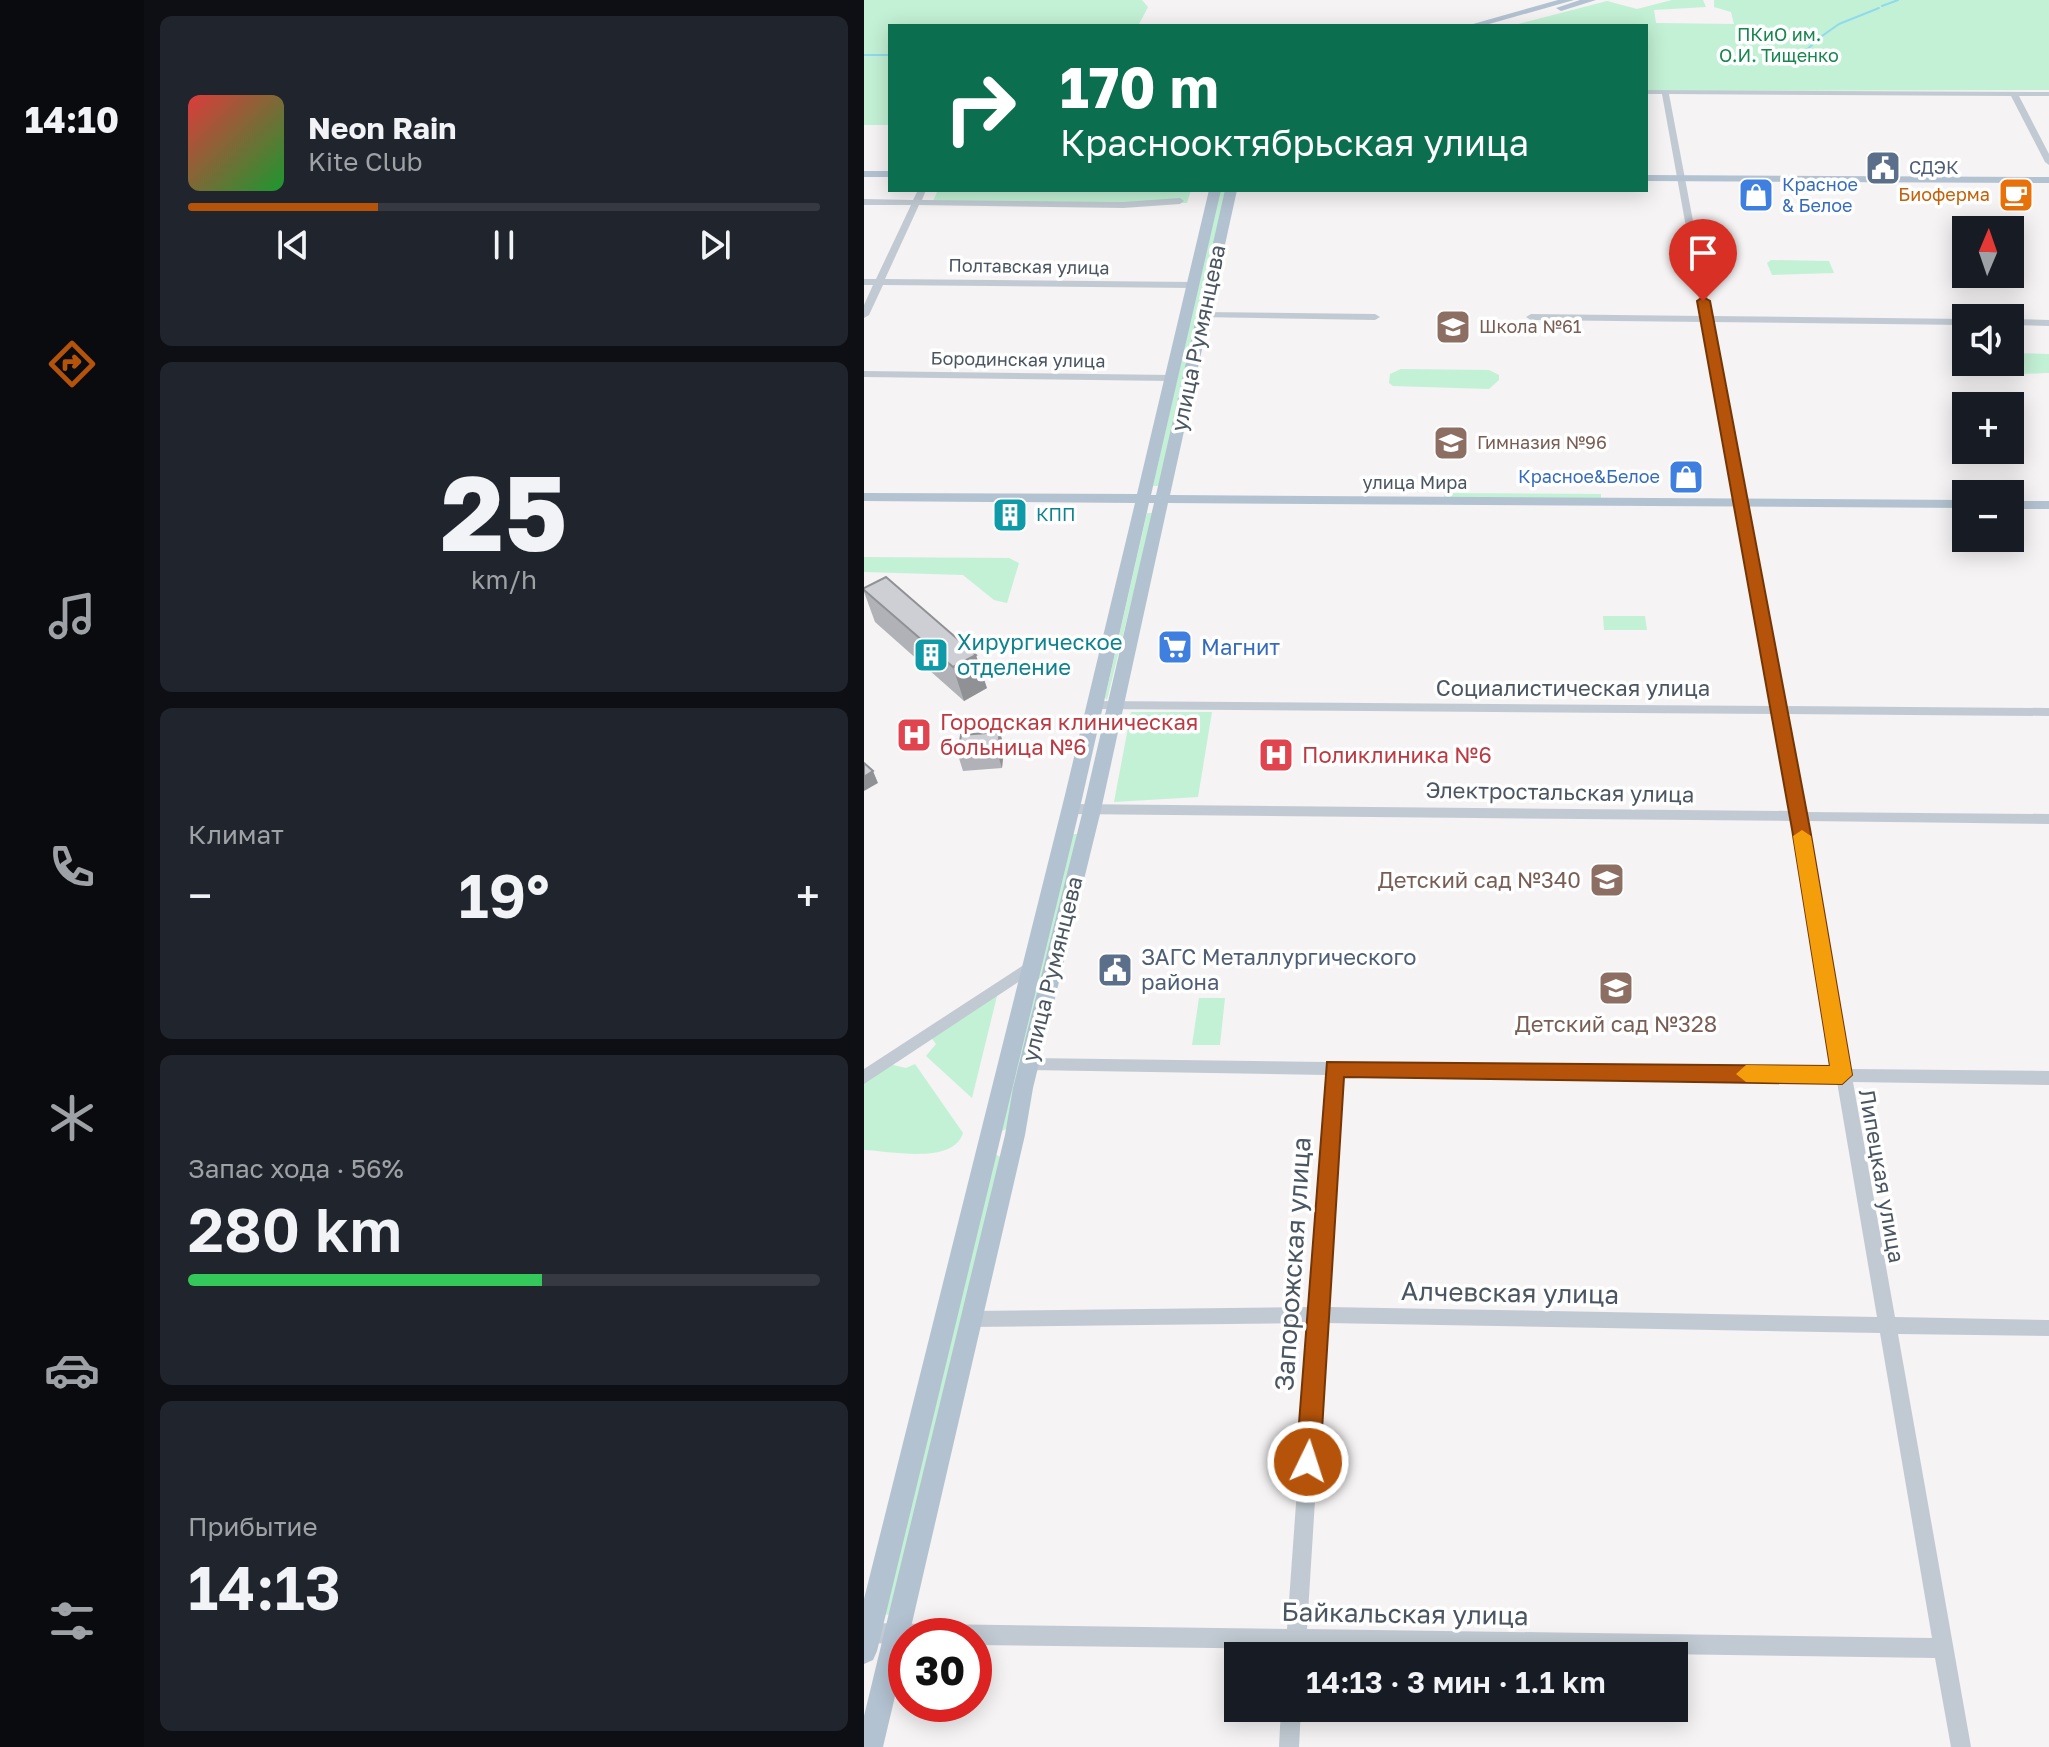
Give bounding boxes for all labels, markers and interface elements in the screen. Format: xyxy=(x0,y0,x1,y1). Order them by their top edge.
park label: ПКиО им. О.И. Тищенко xyxy=(1719,23,1839,66)
text: 170 m xyxy=(1060,53,1219,120)
icon: right xyxy=(928,56,1032,160)
text: 14:10 xyxy=(25,98,119,141)
text: Neon Rain xyxy=(308,110,456,146)
text: Краснооктябрьская улица xyxy=(1060,121,1529,164)
text: Kite Club xyxy=(308,146,423,177)
public building icon: СДЭК xyxy=(1864,149,1902,187)
place label: СДЭК xyxy=(1909,156,1959,178)
place label: Красное & Белое xyxy=(1782,173,1858,216)
shop icon: Красное & Белое xyxy=(1737,176,1775,214)
cafe icon: Биоферма xyxy=(1997,176,2035,214)
place label: Биоферма xyxy=(1898,183,1990,205)
north arrow xyxy=(1952,216,2024,288)
map controls xyxy=(1952,216,2024,552)
pin xyxy=(1669,219,1737,301)
icon: previous xyxy=(271,223,315,267)
icon: pause xyxy=(482,223,526,267)
icon: next xyxy=(693,223,737,267)
icon: arrive xyxy=(1681,231,1725,275)
street label: улица Румянцева xyxy=(1165,242,1230,434)
street label: Полтавская улица xyxy=(948,254,1110,278)
button: sound xyxy=(1952,304,2024,376)
school or university icon: Школа №61 xyxy=(1434,308,1472,346)
place label: Школа №61 xyxy=(1479,315,1582,337)
icon: directions xyxy=(44,336,100,392)
street label: Бородинская улица xyxy=(930,346,1106,372)
button: + xyxy=(1952,392,2024,464)
school or university icon: Гимназия №96 xyxy=(1432,424,1470,462)
place label: Гимназия №96 xyxy=(1477,431,1607,453)
text: 25 xyxy=(441,449,567,574)
shop icon: Красное&Белое xyxy=(1667,458,1705,496)
place label: Красное&Белое xyxy=(1518,465,1660,487)
street label: улица Мира xyxy=(1363,471,1467,493)
button: − xyxy=(1952,480,2024,552)
building icon: КПП xyxy=(991,496,1029,534)
place label: КПП xyxy=(1036,503,1076,525)
text: km/h xyxy=(471,564,537,595)
icon: music xyxy=(44,588,100,644)
place label: Хирургическое отделение xyxy=(957,628,1123,680)
supermarket icon: Магнит xyxy=(1156,628,1194,666)
place label: Магнит xyxy=(1201,633,1280,660)
building icon: Хирургическое отделение xyxy=(912,636,950,674)
street label: Социалистическая улица xyxy=(1436,674,1710,701)
place label: Городская клиническая больница №6 xyxy=(940,708,1198,760)
hospital icon: Городская клиническая больница №6 xyxy=(895,716,933,754)
hospital icon: Поликлиника №6 xyxy=(1257,736,1295,774)
place label: Поликлиника №6 xyxy=(1302,741,1492,768)
street label: Электростальская улица xyxy=(1425,776,1695,807)
text: Климат xyxy=(188,819,284,850)
icon: phone xyxy=(44,839,100,895)
text: 19° xyxy=(458,859,550,931)
school or university icon: Детский сад №340 xyxy=(1588,861,1626,899)
place label: Детский сад №340 xyxy=(1378,866,1581,893)
text: − xyxy=(188,869,212,922)
text: + xyxy=(796,869,820,922)
street label: улица Румянцева xyxy=(1015,873,1088,1064)
place label: ЗАГС Металлургического района xyxy=(1141,943,1417,995)
public building icon: ЗАГС Металлургического района xyxy=(1096,951,1134,989)
school or university icon: Детский сад №328 xyxy=(1597,969,1635,1007)
place label: Детский сад №328 xyxy=(1515,1010,1717,1037)
street label: Липецкая улица xyxy=(1854,1087,1911,1265)
icon: climate xyxy=(44,1090,100,1146)
street label: Запорожская улица xyxy=(1268,1136,1317,1392)
text: Запас хода · 56% xyxy=(188,1153,404,1184)
text: 280 km xyxy=(188,1193,402,1265)
street label: Алчевская улица xyxy=(1401,1275,1619,1310)
icon: car xyxy=(44,1342,100,1398)
position arrow xyxy=(1266,1420,1350,1504)
text: Прибытие xyxy=(188,1511,317,1542)
text: 14:13 xyxy=(188,1551,341,1623)
icon: filters xyxy=(44,1593,100,1649)
street label: Байкальская улица xyxy=(1281,1596,1529,1631)
speed limit sign: 30 xyxy=(888,1618,992,1722)
text: 14:13 · 3 мин · 1.1 km xyxy=(1306,1664,1606,1700)

